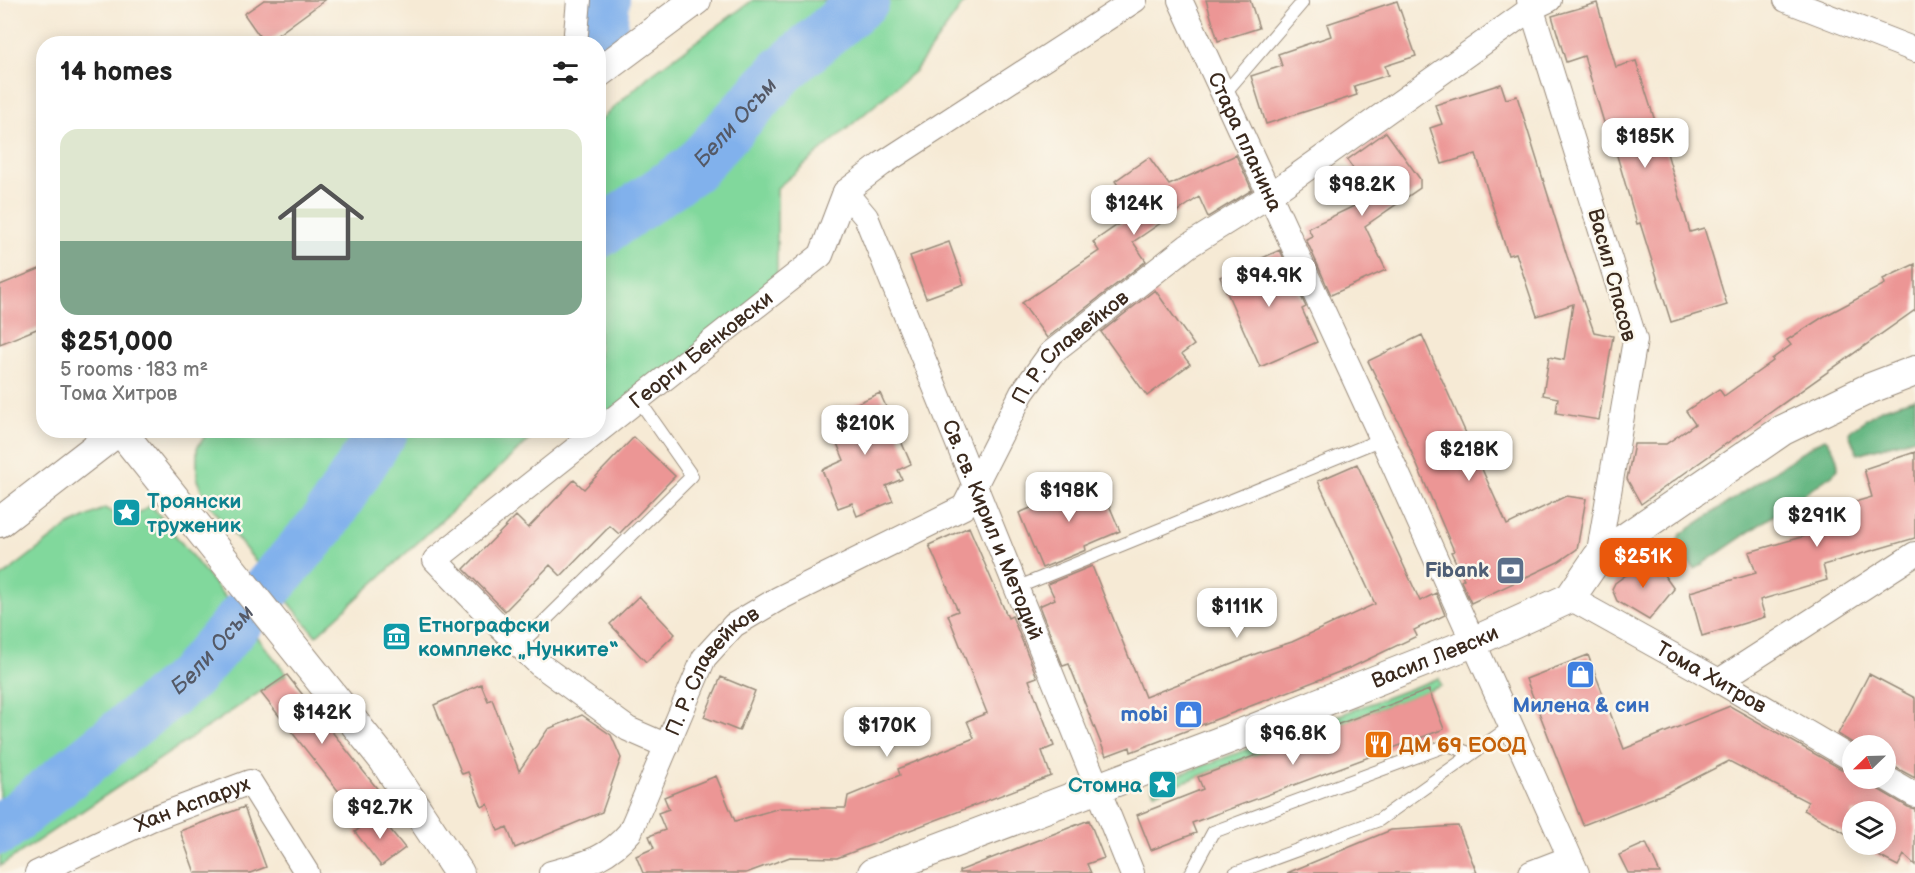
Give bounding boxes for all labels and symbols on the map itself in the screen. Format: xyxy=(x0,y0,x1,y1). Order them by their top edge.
street label: Стара планина xyxy=(1202,68,1288,216)
water label: Бели Осъм xyxy=(688,72,783,173)
pin: $185K xyxy=(1603,118,1687,169)
pin: $98.2K xyxy=(1313,166,1411,217)
pin: $124K xyxy=(1092,185,1176,236)
street label: Васил Спасов xyxy=(1582,206,1642,344)
pin: $94.9K xyxy=(1220,257,1318,308)
street label: Георги Бенковски xyxy=(624,285,778,414)
street label: П. Р. Славейков xyxy=(1006,285,1133,408)
pin: $210K xyxy=(823,405,907,456)
street label: Св. св. Кирил и Методий xyxy=(937,416,1049,643)
pin: $218K xyxy=(1427,431,1511,482)
pin: $198K xyxy=(1027,472,1111,523)
place label: Троянски труженик xyxy=(147,489,242,538)
place icon: Троянски труженик xyxy=(110,497,142,529)
pin: $291K xyxy=(1775,497,1859,548)
pin: $251K xyxy=(1601,538,1685,589)
bank icon: Fibank xyxy=(1494,554,1526,586)
place label: Fibank xyxy=(1425,558,1489,583)
pin: $111K xyxy=(1195,588,1279,639)
water label: Бели Осъм xyxy=(165,599,260,701)
street label: П. Р. Славейков xyxy=(660,601,763,739)
place label: Етнографски комплекс „Нунките“ xyxy=(418,613,619,662)
street label: Васил Левски xyxy=(1368,620,1502,694)
museum icon: Етнографски комплекс „Нунките“ xyxy=(381,621,413,653)
street label: Тома Хитров xyxy=(1652,636,1771,719)
shop icon: Милена & син xyxy=(1565,658,1597,690)
place label: Милена & син xyxy=(1513,693,1649,718)
pin: $142K xyxy=(280,694,364,745)
shop icon: mobi xyxy=(1173,698,1205,730)
place label: mobi xyxy=(1121,702,1168,727)
pin: $170K xyxy=(845,707,929,758)
pin: $96.8K xyxy=(1244,715,1342,766)
restaurant icon: ДМ 69 ЕООД xyxy=(1362,729,1394,761)
place label: ДМ 69 ЕООД xyxy=(1399,733,1527,758)
north arrow xyxy=(1842,735,1896,789)
place icon: Стомна xyxy=(1147,769,1179,801)
street label: Хан Аспарух xyxy=(130,771,254,838)
place label: Стомна xyxy=(1068,773,1143,798)
pin: $92.7K xyxy=(331,789,429,840)

